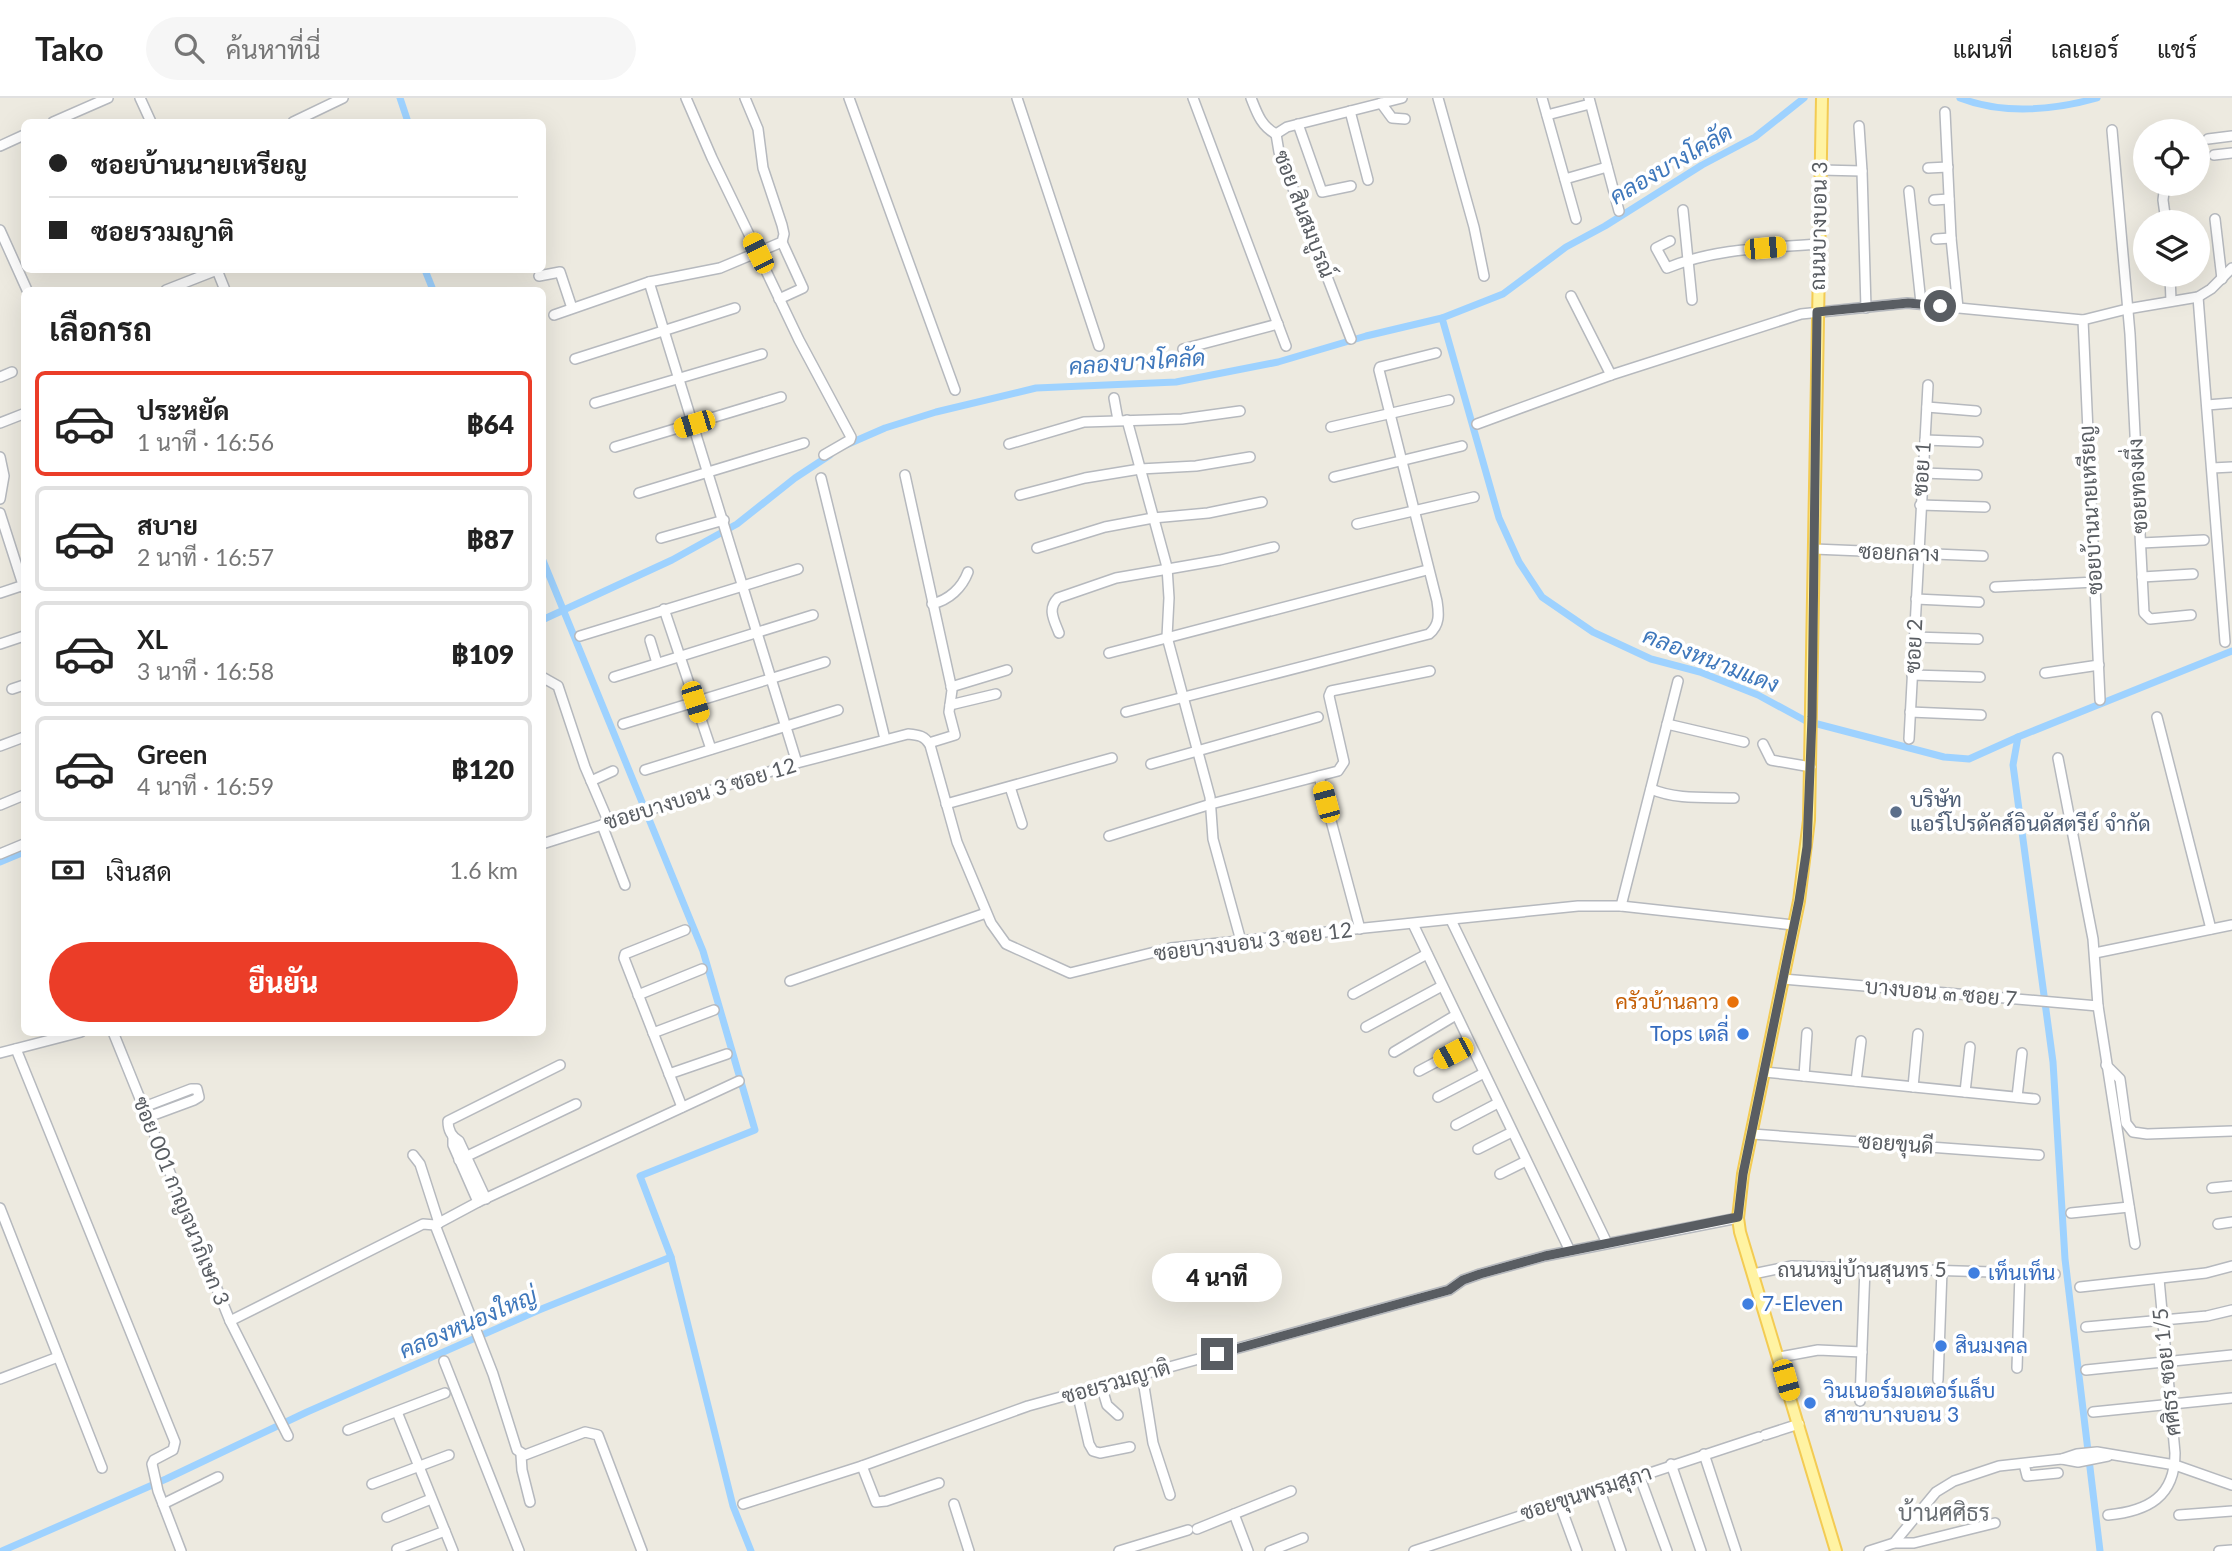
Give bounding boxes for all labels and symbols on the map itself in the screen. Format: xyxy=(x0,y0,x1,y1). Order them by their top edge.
water label: คลองบางโคลัด xyxy=(1604,116,1737,210)
street label: ซอย สินสมบูรณ์ xyxy=(1266,146,1341,282)
street label: ถนนบางบอน 3 xyxy=(1804,161,1831,291)
car xyxy=(740,230,777,276)
car xyxy=(1744,236,1787,260)
route start xyxy=(1924,290,1956,322)
water label: คลองบางโคลัด xyxy=(1067,341,1206,380)
car xyxy=(671,408,718,440)
street label: ซอยบ้านนายเหรียญ xyxy=(2073,425,2107,595)
street label: ซอยทองผึ่ง xyxy=(2116,438,2151,535)
street label: ซอย 1 xyxy=(1906,441,1935,497)
street label: ซอยกลาง xyxy=(1858,538,1940,565)
street label: ซอย 2 xyxy=(1899,618,1926,674)
water label: คลองหนามแดง xyxy=(1640,620,1783,698)
car xyxy=(679,679,712,725)
street label: ซอยบางบอน 3 ซอย 12 xyxy=(600,751,799,834)
car xyxy=(1311,779,1342,825)
place label: บริษัท แอร์โปรดัคส์อินดัสตรีย์ จำกัด xyxy=(1910,786,2151,835)
marker: บริษัท แอร์โปรดัคส์อินดัสตรีย์ จำกัด xyxy=(1888,804,1904,820)
street label: ซอยบางบอน 3 ซอย 12 xyxy=(1152,916,1353,965)
street label: บางบอน ๓ ซอย 7 xyxy=(1864,972,2018,1011)
place label: ครัวบ้านลาว xyxy=(1615,988,1719,1013)
marker: ครัวบ้านลาว xyxy=(1725,994,1741,1010)
place label: Tops เดลี่ xyxy=(1650,1014,1729,1045)
marker: Tops เดลี่ xyxy=(1735,1026,1751,1042)
car xyxy=(1430,1034,1477,1072)
street label: ซอย 001 กาญจนาภิเษก 3 xyxy=(128,1092,236,1309)
street label: ซอยขุนดี xyxy=(1857,1127,1935,1161)
callout: 4 นาที xyxy=(1152,1252,1282,1302)
street label: ถนนหมู่บ้านสุนทร 5 xyxy=(1777,1256,1947,1285)
place label: เท็นเท็น xyxy=(1988,1258,2055,1284)
marker: เท็นเท็น xyxy=(1966,1265,1982,1281)
water label: คลองหนองใหญ่ xyxy=(394,1279,542,1365)
place label: 7-Eleven xyxy=(1762,1290,1843,1315)
marker: 7-Eleven xyxy=(1740,1296,1756,1312)
street label: ศศิธร ซอย 1/5 xyxy=(2146,1307,2185,1437)
place label: สินมงคล xyxy=(1955,1332,2028,1357)
route end xyxy=(1201,1338,1233,1370)
marker: สินมงคล xyxy=(1933,1338,1949,1354)
street label: ซอยรวมญาติ xyxy=(1059,1353,1173,1409)
car xyxy=(1771,1357,1802,1403)
place label: วินเนอร์มอเตอร์แล็บ สาขาบางบอน 3 xyxy=(1824,1376,1995,1426)
marker: วินเนอร์มอเตอร์แล็บ สาขาบางบอน 3 xyxy=(1802,1395,1818,1411)
street label: ซอยขุนพรมสุภา xyxy=(1517,1459,1655,1527)
district label: บ้านศศิธร xyxy=(1898,1498,1990,1526)

